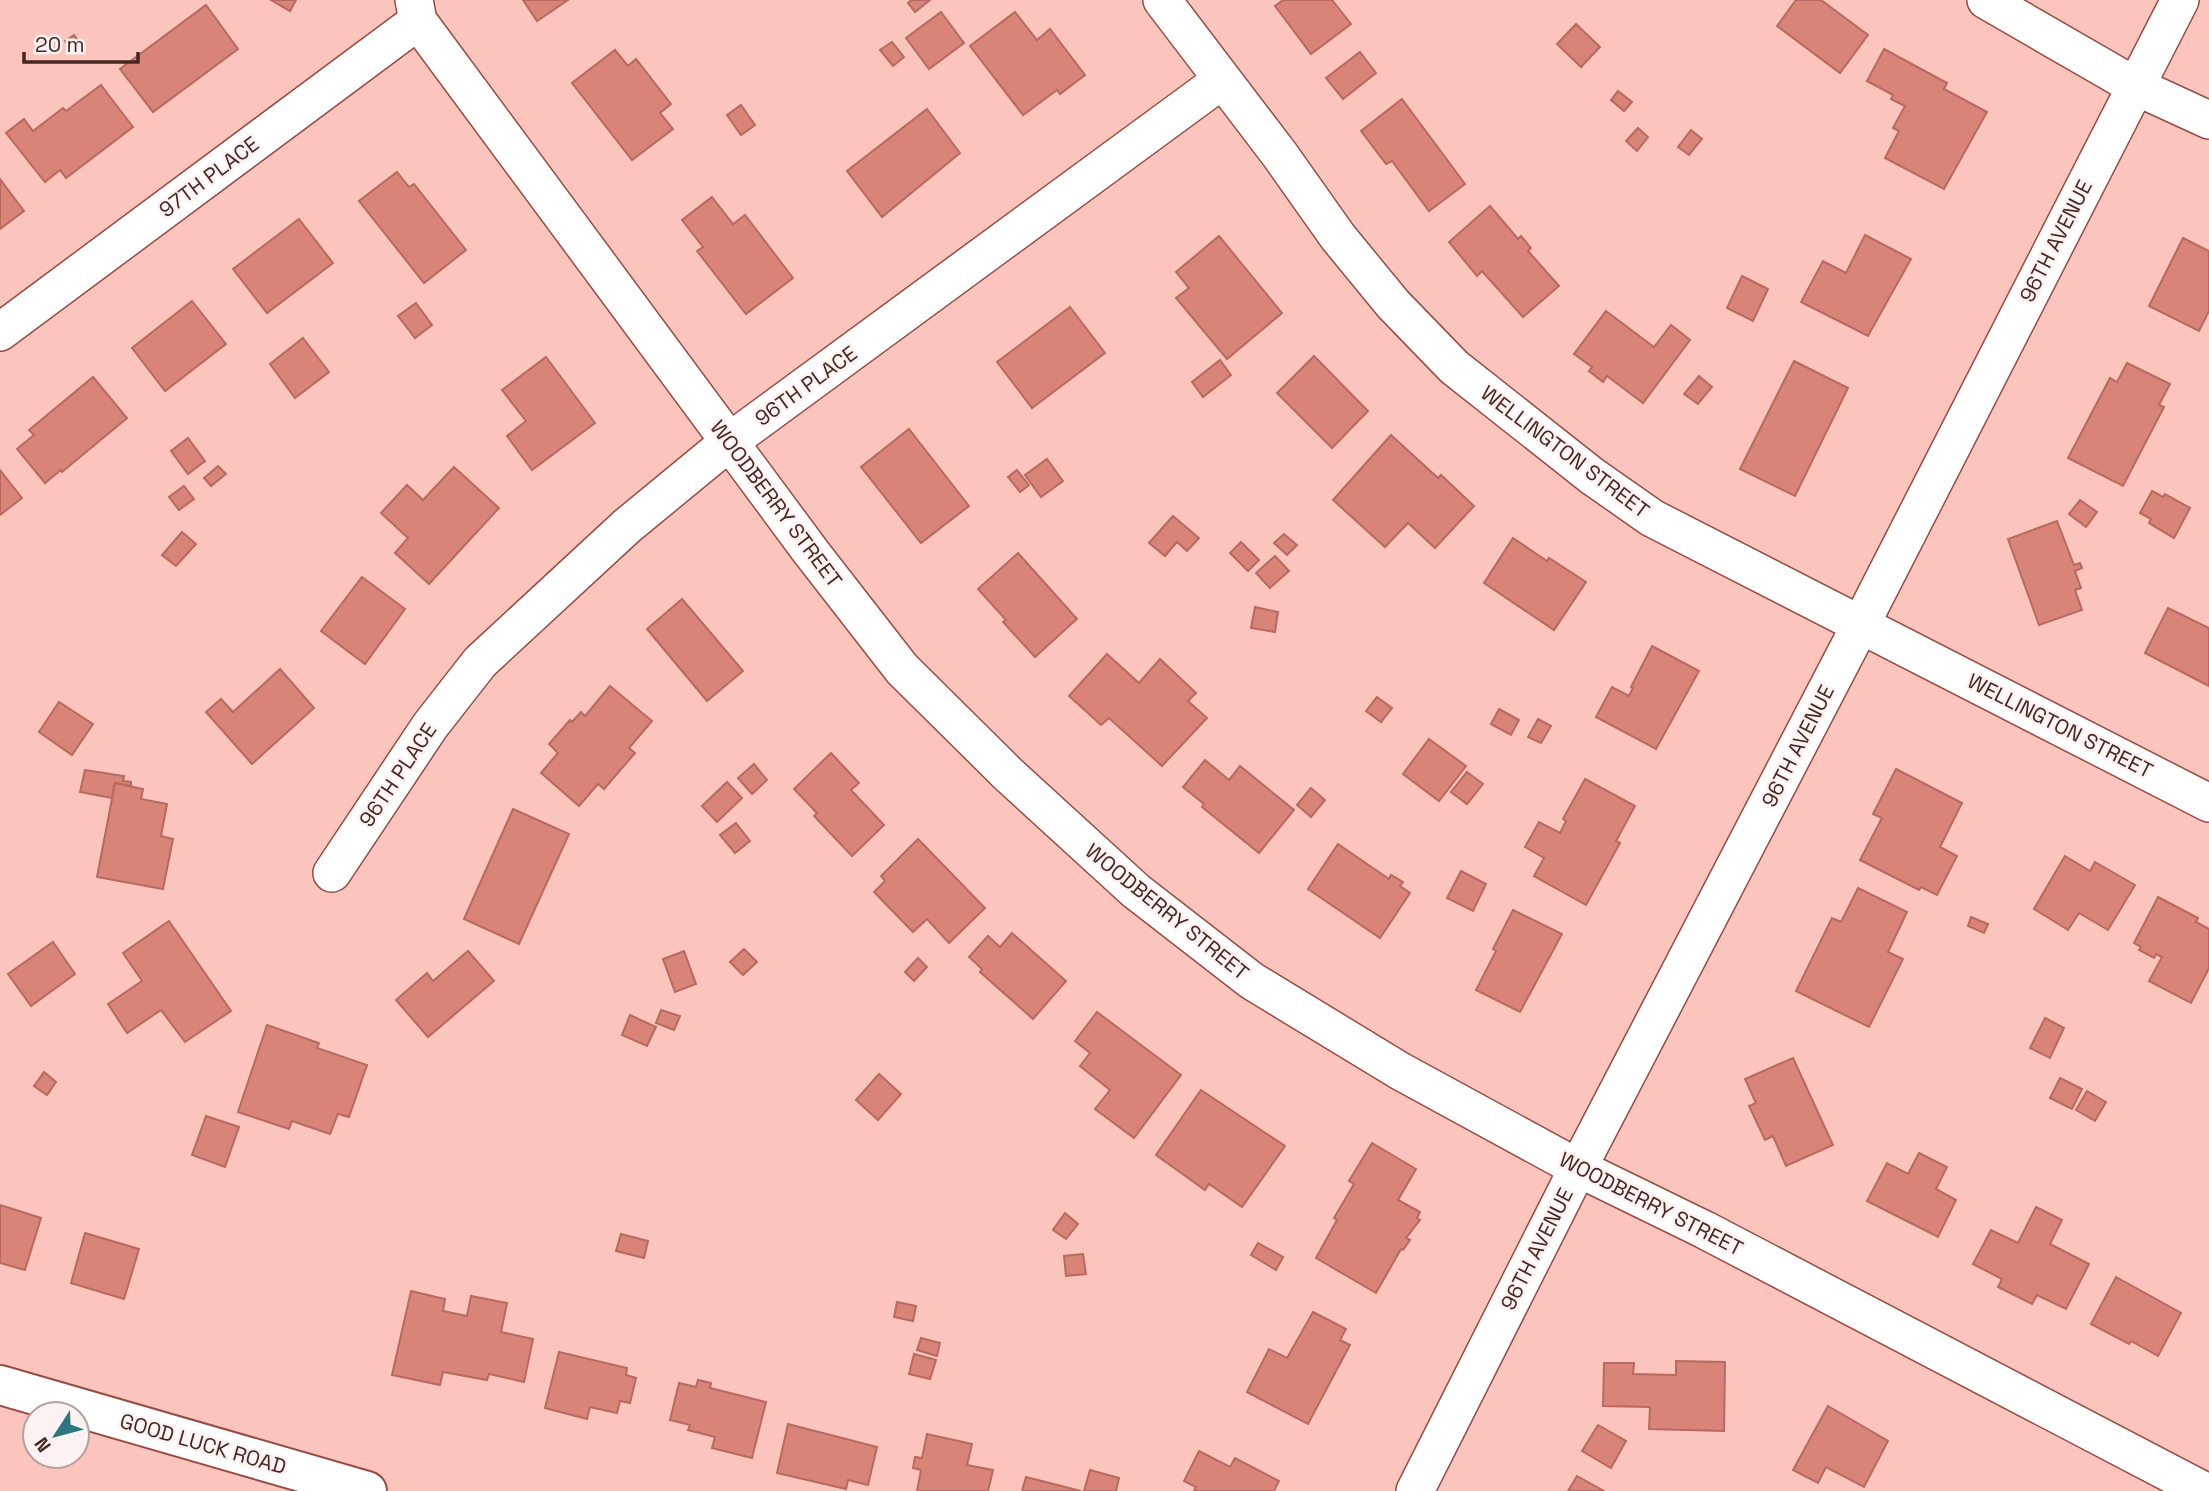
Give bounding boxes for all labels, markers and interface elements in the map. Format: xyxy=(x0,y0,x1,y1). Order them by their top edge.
scale bar xyxy=(24,21,138,65)
text: 20 m xyxy=(35,31,85,58)
street label: 97TH PLACE xyxy=(153,130,264,223)
street label: 96TH AVENUE xyxy=(2013,175,2098,306)
street label: 96TH PLACE xyxy=(749,340,862,432)
street label: WELLINGTON STREET xyxy=(1476,379,1655,524)
street label: WOODBERRY STREET xyxy=(705,415,848,593)
street label: WELLINGTON STREET xyxy=(1963,667,2157,784)
street label: 96TH AVENUE xyxy=(1755,680,1840,811)
street label: 96TH PLACE xyxy=(353,718,442,832)
street label: WOODBERRY STREET xyxy=(1080,837,1255,986)
street label: WOODBERRY STREET xyxy=(1555,1145,1748,1262)
street label: 96TH AVENUE xyxy=(1494,1183,1579,1314)
north arrow xyxy=(21,1400,91,1470)
street label: GOOD LUCK ROAD xyxy=(117,1407,289,1480)
text: N xyxy=(29,1432,57,1457)

